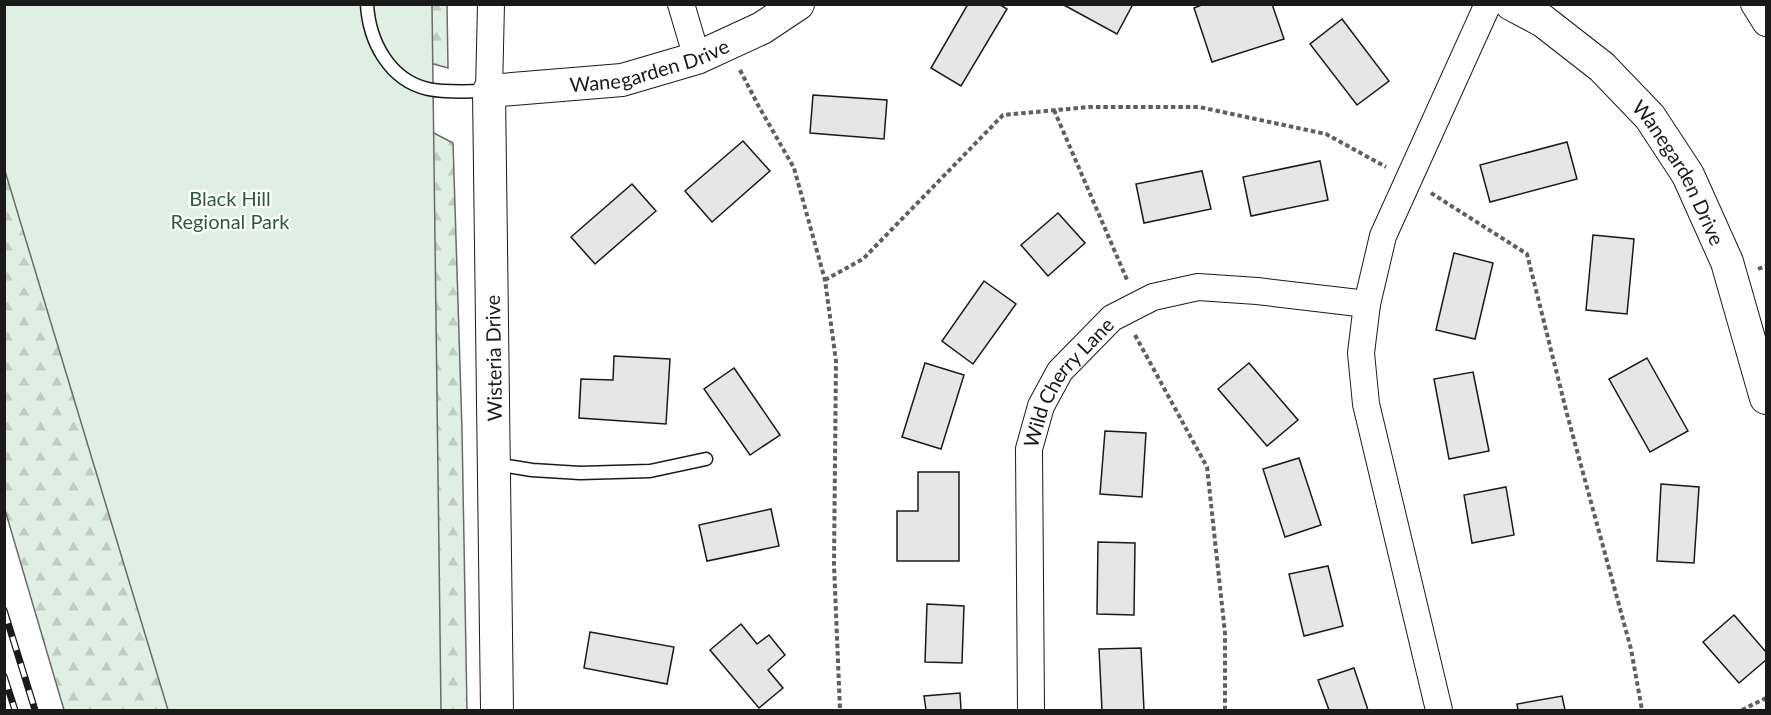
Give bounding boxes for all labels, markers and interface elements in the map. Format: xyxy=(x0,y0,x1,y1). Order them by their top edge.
street label: Wanegarden Drive xyxy=(569,33,732,96)
street label: Wanegarden Drive xyxy=(1628,95,1730,249)
park label: Black Hill Regional Park xyxy=(171,186,290,233)
street label: Wisteria Drive xyxy=(480,294,506,422)
street label: Wild Cherry Lane xyxy=(1018,312,1118,450)

